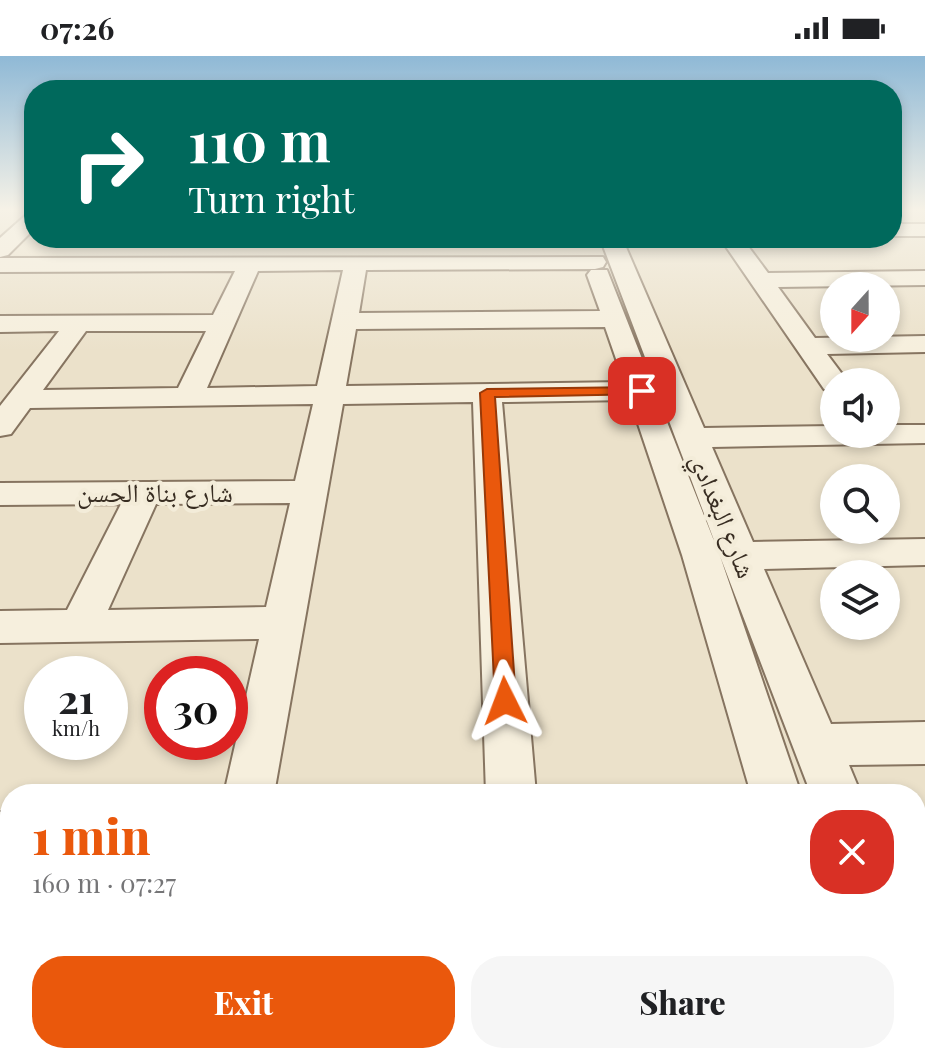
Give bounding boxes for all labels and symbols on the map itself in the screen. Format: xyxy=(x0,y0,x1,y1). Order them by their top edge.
north arrow xyxy=(820,272,900,352)
pin xyxy=(608,357,676,425)
street label: شارع البغدادي xyxy=(679,448,765,585)
street label: شارع بناة الحسن xyxy=(77,474,233,509)
speed limit sign: 30 xyxy=(144,656,248,760)
position arrow xyxy=(463,659,547,743)

